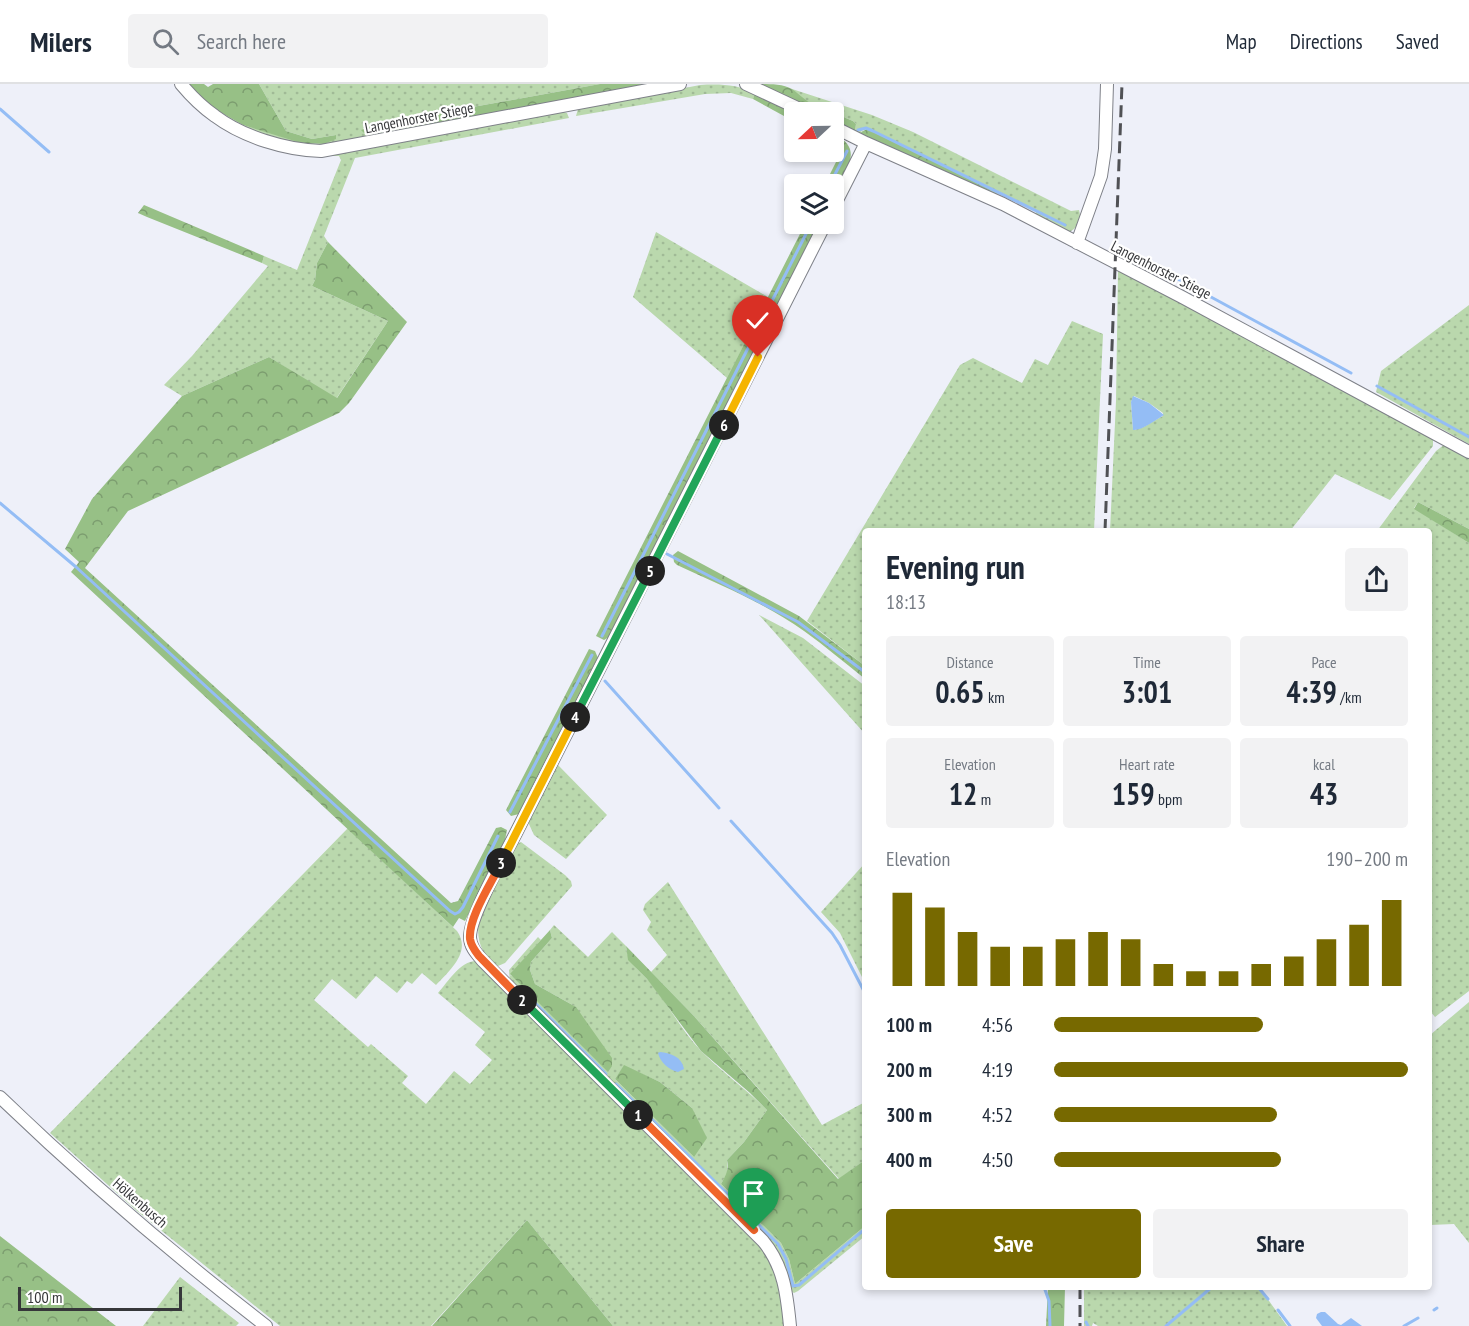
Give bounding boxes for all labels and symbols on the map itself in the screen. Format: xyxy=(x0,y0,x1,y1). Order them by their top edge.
street label: Langenhorster Stiege xyxy=(363,98,475,137)
north arrow xyxy=(784,102,844,162)
street label: Langenhorster Stiege xyxy=(1108,236,1215,303)
pin xyxy=(732,295,783,357)
pin: 6 xyxy=(709,410,739,440)
pin: 5 xyxy=(635,556,665,586)
pin: 4 xyxy=(560,702,590,732)
pin: 3 xyxy=(486,848,516,878)
pin: 2 xyxy=(507,985,537,1015)
pin: 1 xyxy=(623,1100,653,1130)
pin xyxy=(728,1168,779,1230)
street label: Hölkenbusch xyxy=(109,1174,172,1232)
scale bar xyxy=(18,1284,182,1312)

